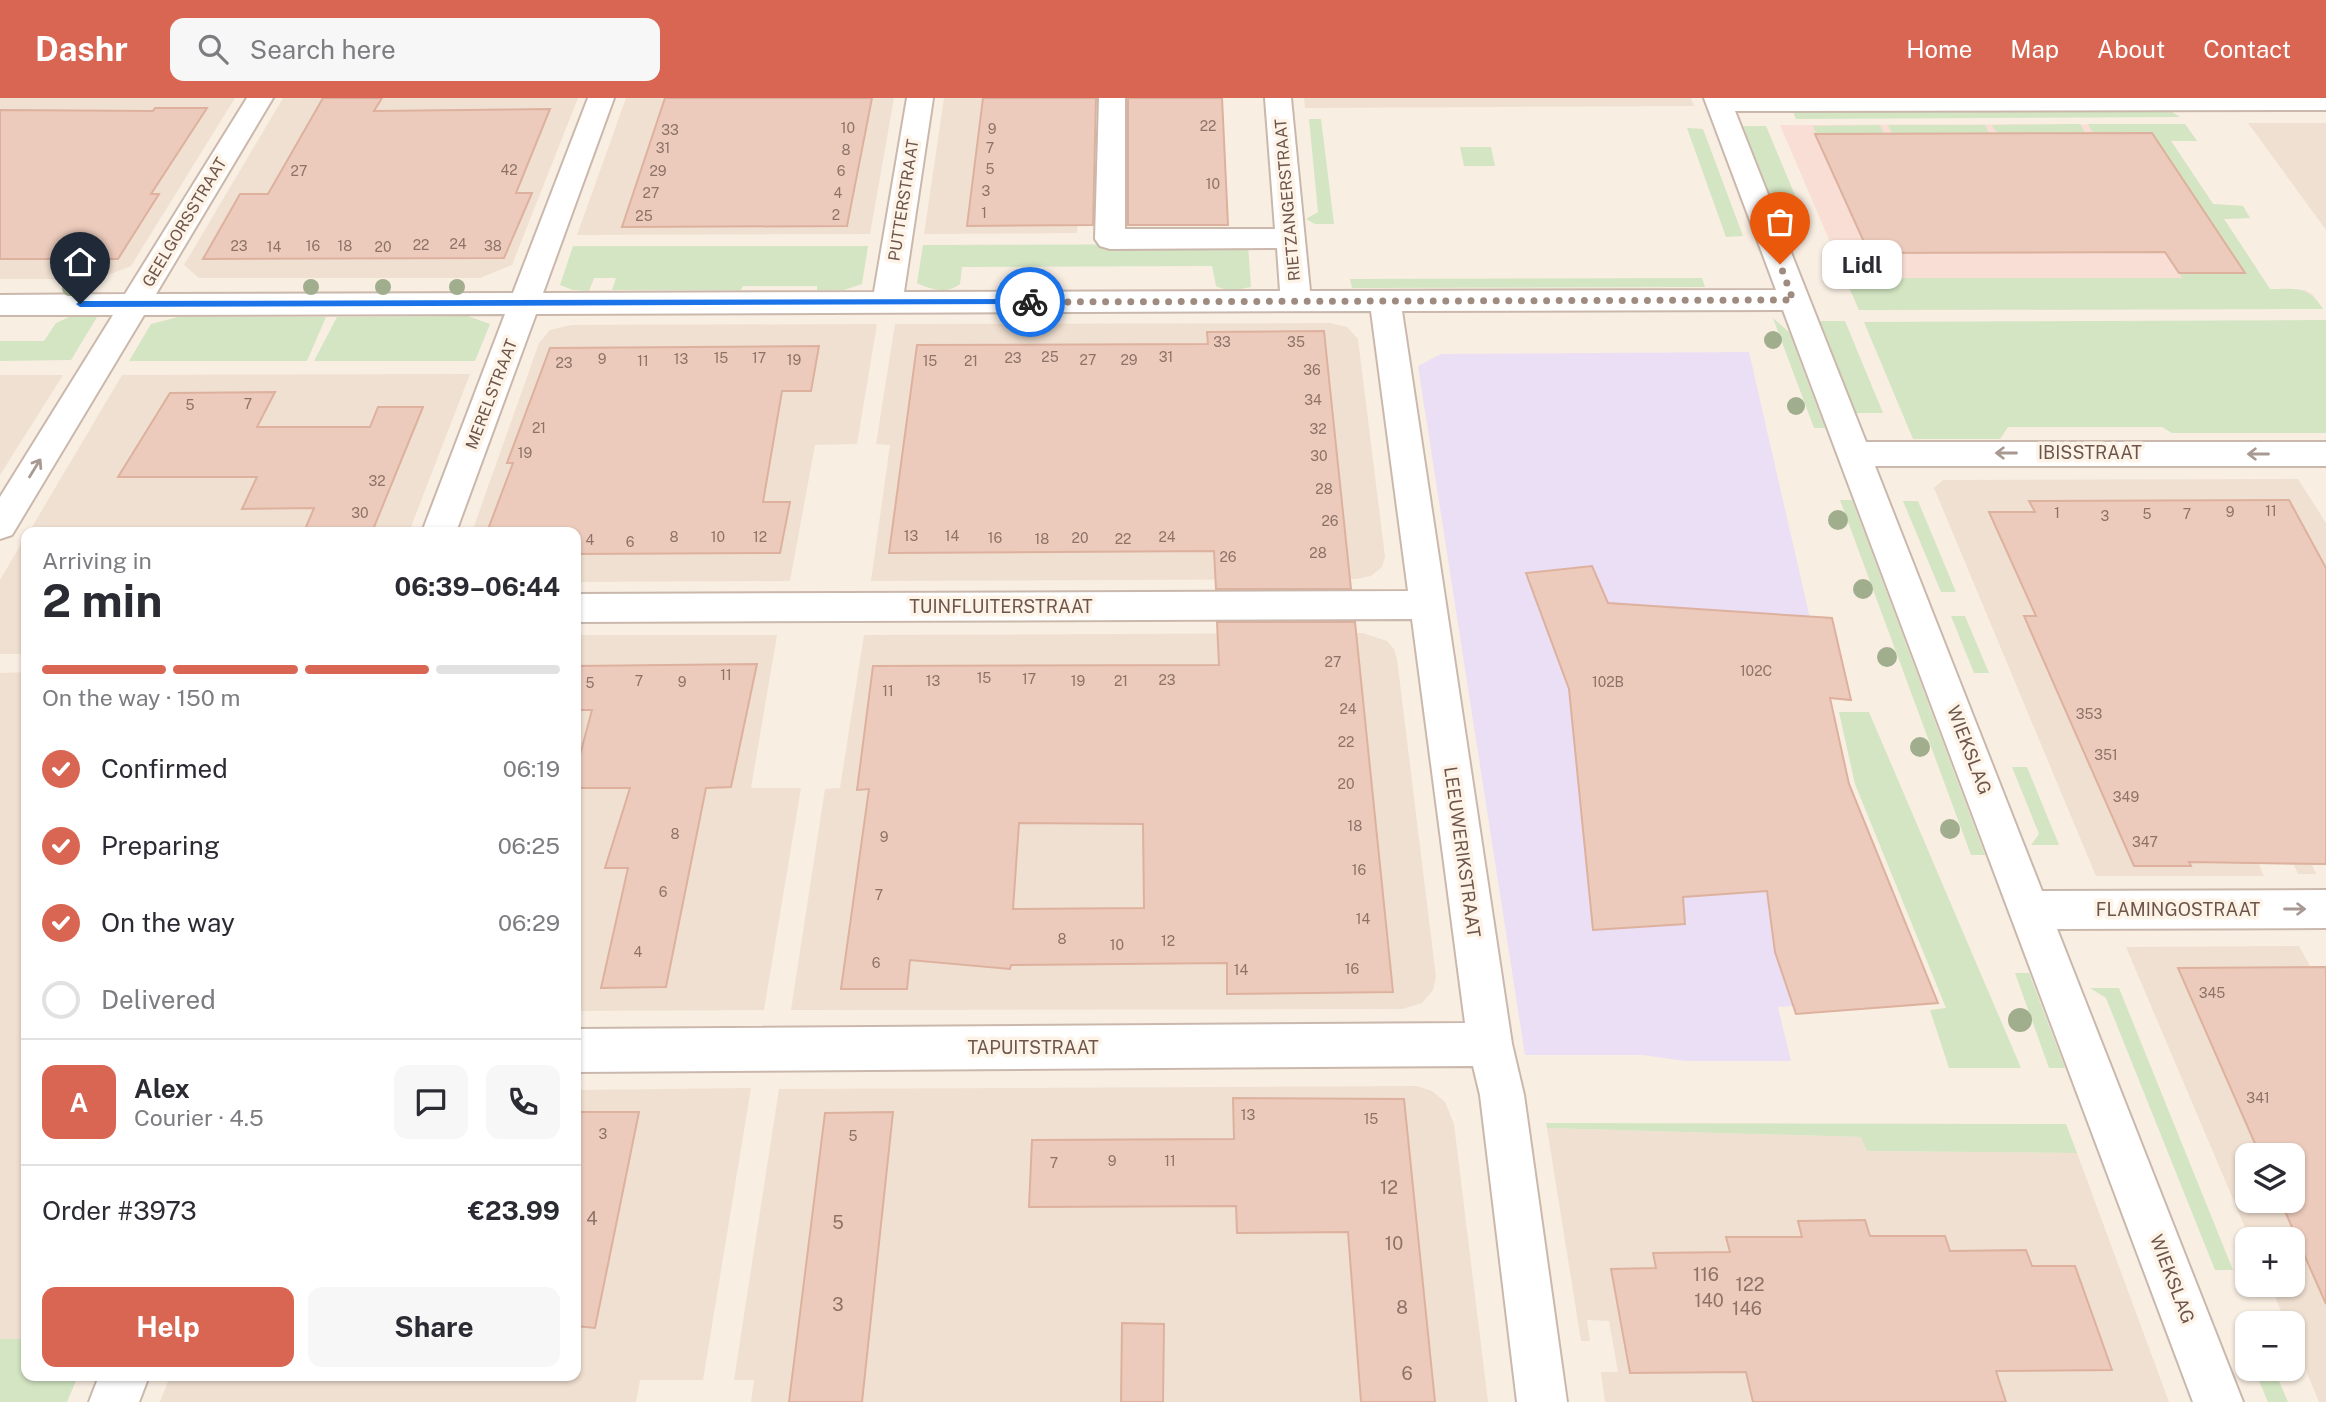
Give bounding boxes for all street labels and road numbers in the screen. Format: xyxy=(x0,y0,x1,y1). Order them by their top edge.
street label: RIETZANGERSTRAAT xyxy=(1271,117,1304,282)
street label: PUTTERSTRAAT xyxy=(884,137,923,262)
street label: GEELGORSSTRAAT xyxy=(138,154,231,290)
street label: MERELSTRAAT xyxy=(462,336,521,452)
street label: IBISSTRAAT xyxy=(2038,442,2142,463)
street label: TUINFLUITERSTRAAT xyxy=(909,596,1093,617)
street label: WIEKSLAG xyxy=(1943,703,1996,797)
street label: LEEUWERIKSTRAAT xyxy=(1440,765,1485,939)
street label: FLAMINGOSTRAAT xyxy=(2096,899,2261,920)
street label: TAPUITSTRAAT xyxy=(967,1037,1099,1058)
street label: WIEKSLAG xyxy=(2146,1232,2199,1326)

